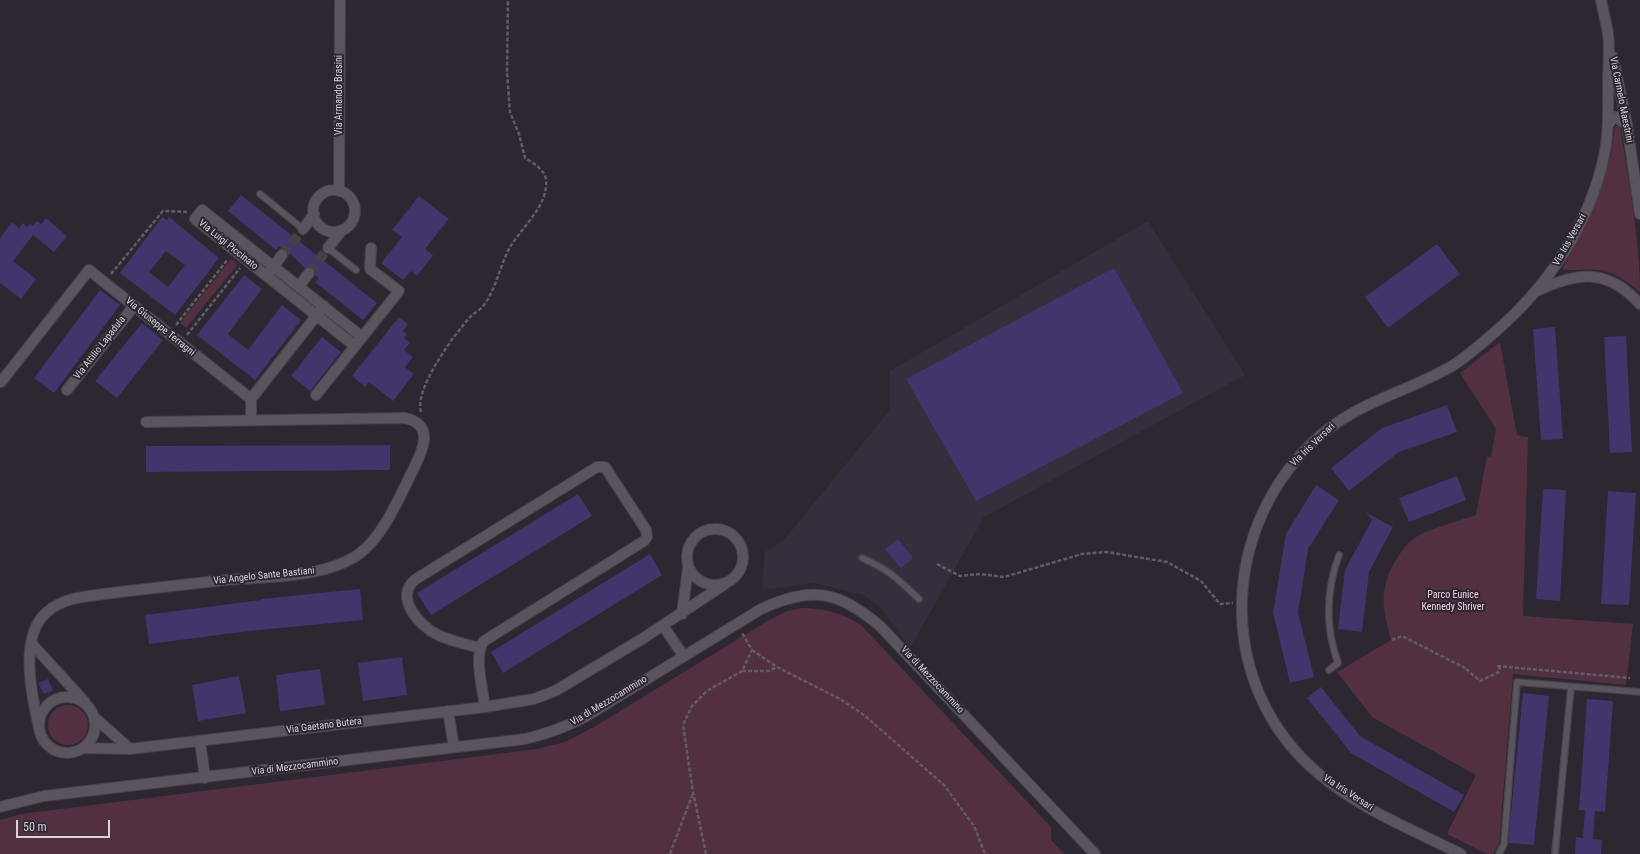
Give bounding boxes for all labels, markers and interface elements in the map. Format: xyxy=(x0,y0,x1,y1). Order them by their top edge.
street label: Via Armando Brasini xyxy=(333,55,345,135)
street label: Via Carmelo Maestrini xyxy=(1607,56,1635,144)
street label: Via Iris Versari xyxy=(1551,212,1589,268)
street label: Via Luigi Piccinato xyxy=(196,217,260,273)
street label: Via Giuseppe Terragni xyxy=(123,295,197,359)
street label: Via Attilio Lapadula xyxy=(72,314,128,382)
street label: Via Iris Versari xyxy=(1288,421,1338,469)
street label: Via Angelo Sante Bastiani xyxy=(213,565,315,587)
park label: Parco Eunice Kennedy Shriver xyxy=(1421,589,1485,612)
street label: Via di Mezzocammino xyxy=(898,644,966,716)
street label: Via di Mezzocammino xyxy=(569,673,649,729)
street label: Via Gaetano Butera xyxy=(286,715,362,737)
street label: Via di Mezzocammino xyxy=(251,756,339,778)
street label: Via Iris Versari xyxy=(1321,772,1375,814)
scale bar xyxy=(18,812,112,838)
text: 50 m xyxy=(23,820,47,834)

